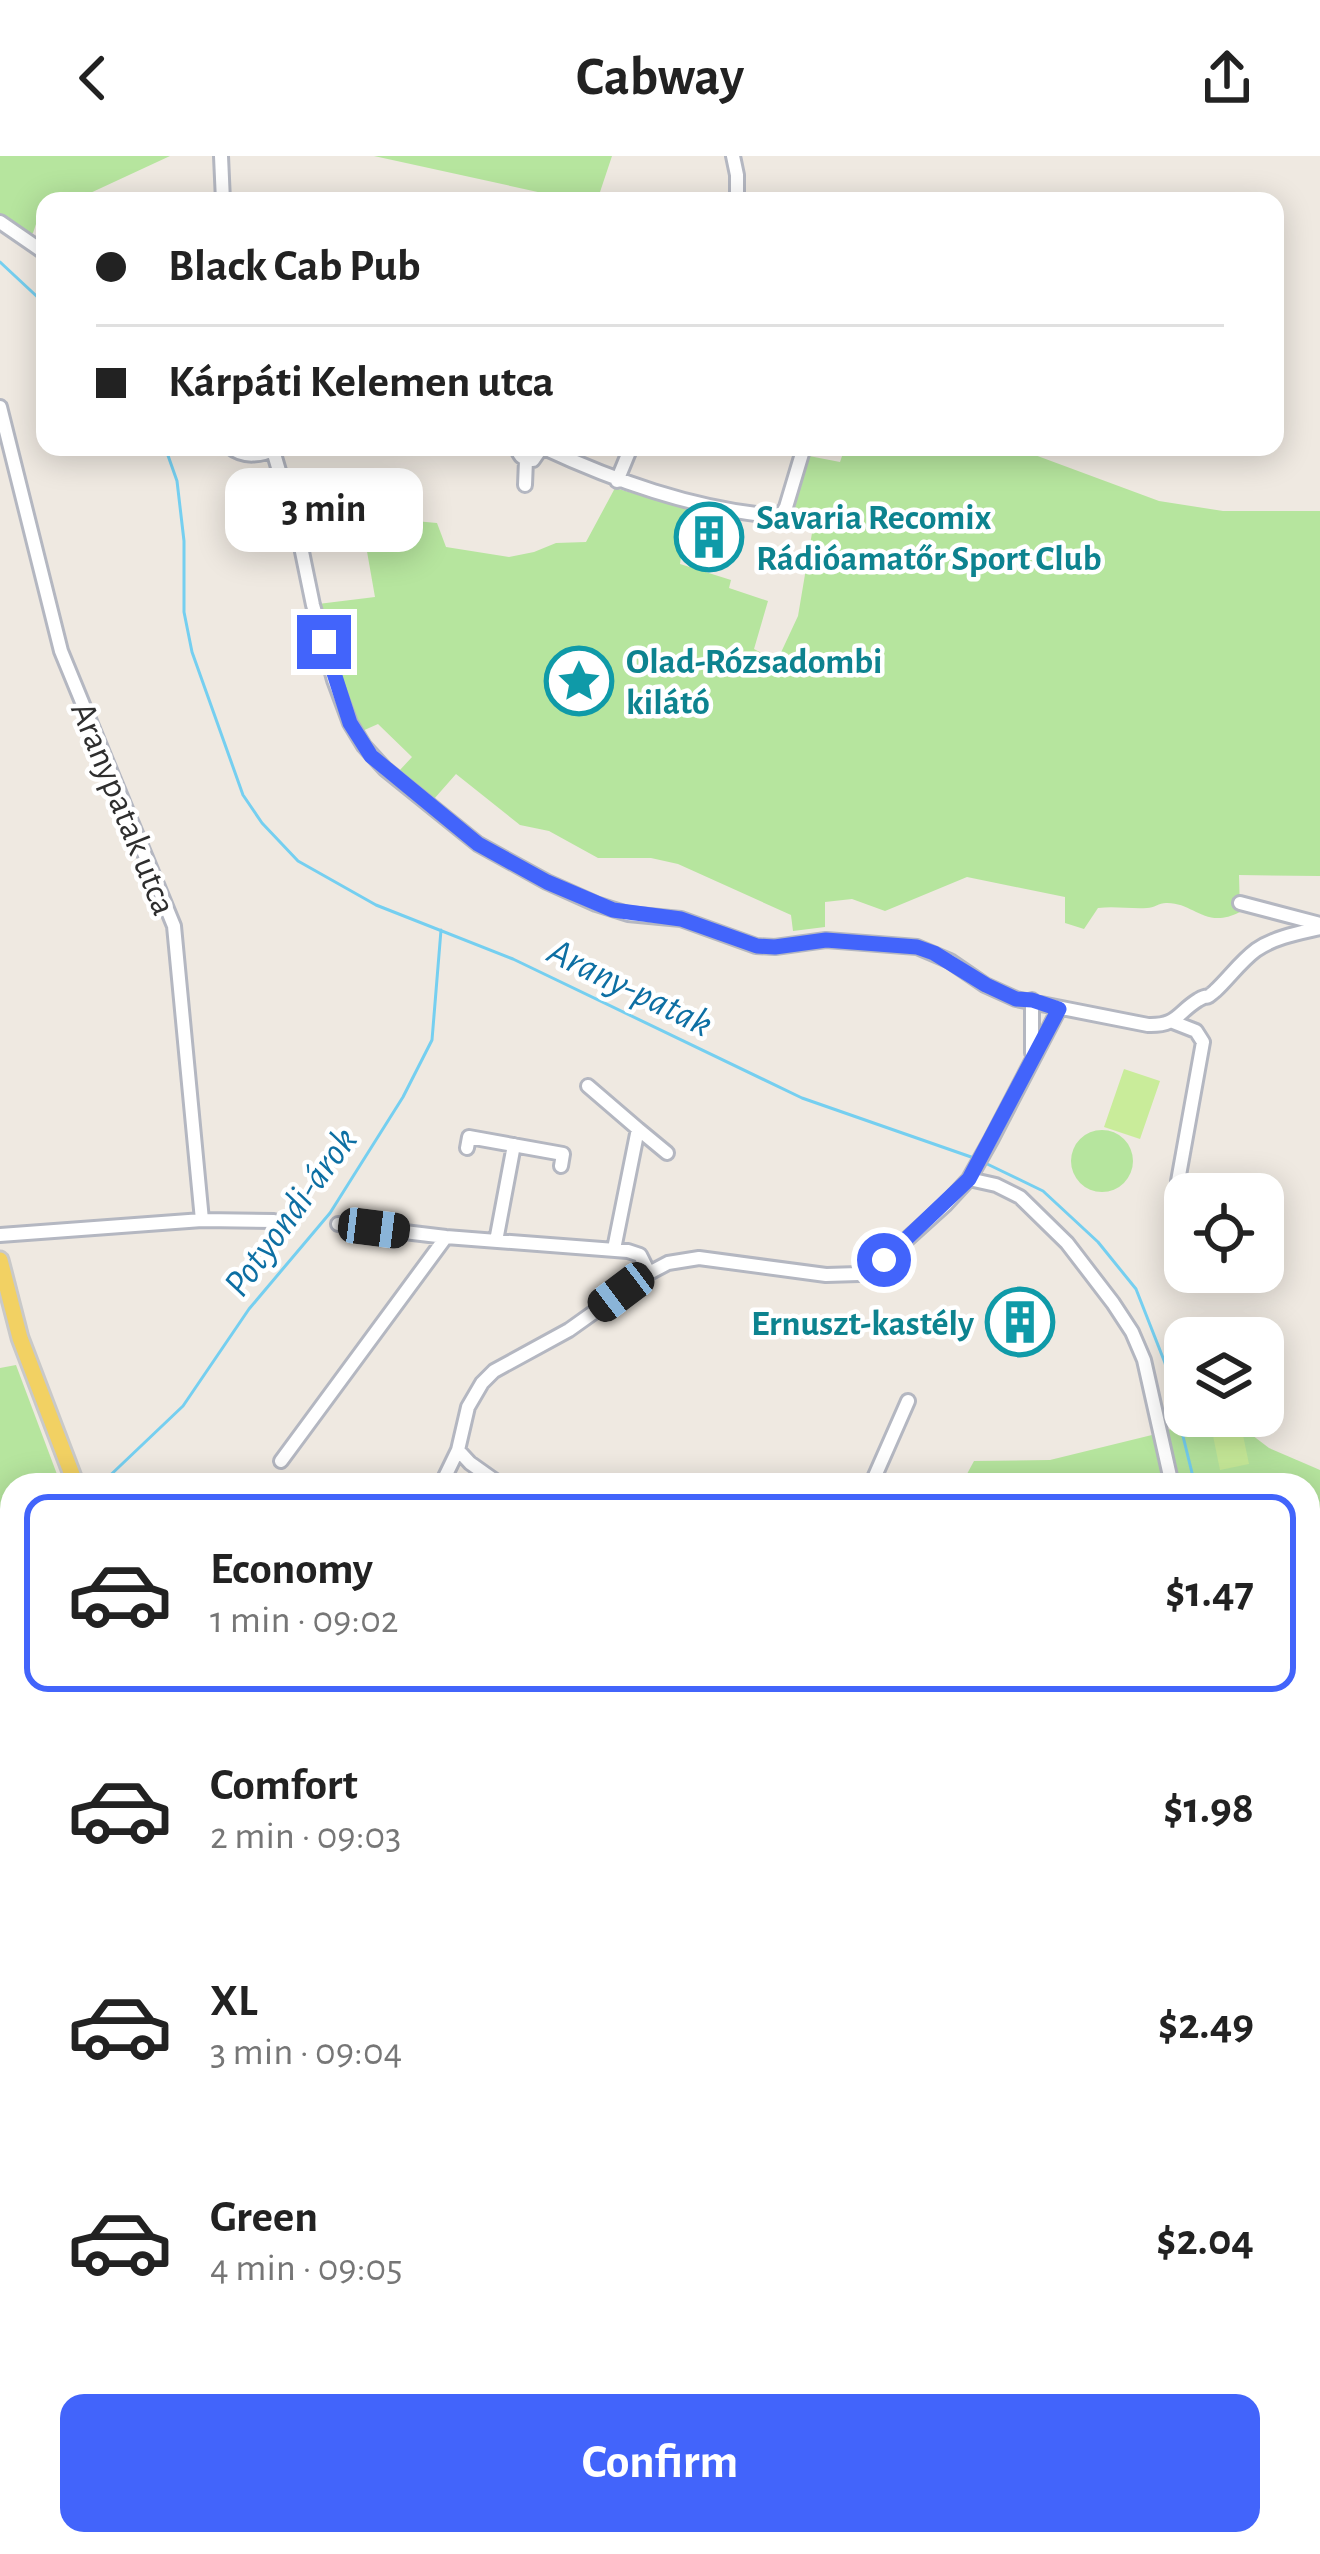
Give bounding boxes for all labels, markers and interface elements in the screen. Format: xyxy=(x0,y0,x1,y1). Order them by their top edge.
icon: back xyxy=(60,45,126,111)
icon: share xyxy=(1194,45,1260,111)
text: Cabway xyxy=(576,51,744,105)
text: Black Cab Pub xyxy=(168,244,421,289)
text: Kárpáti Kelemen utca xyxy=(168,360,554,405)
callout: 3 min xyxy=(225,468,423,552)
text: 3 min xyxy=(282,490,366,529)
place label: Savaria Recomix Rádióamatőr Sport Club xyxy=(756,500,1101,577)
building icon: Savaria Recomix Rádióamatőr Sport Club xyxy=(674,502,744,572)
route end xyxy=(297,615,351,669)
place label: Olad-Rózsadombi kilátó xyxy=(626,644,883,721)
place icon: Olad-Rózsadombi kilátó xyxy=(544,646,614,716)
street label: Aranypatak utca xyxy=(64,697,182,920)
water label: Arany-patak xyxy=(541,931,718,1045)
water label: Potyondi-árok xyxy=(217,1121,365,1304)
map controls xyxy=(1164,1173,1284,1437)
button: locate xyxy=(1164,1173,1284,1293)
car xyxy=(336,1206,412,1250)
route start xyxy=(857,1233,911,1287)
car xyxy=(581,1256,661,1328)
building icon: Ernuszt-kastély xyxy=(985,1287,1055,1357)
place label: Ernuszt-kastély xyxy=(751,1306,975,1342)
button: layers xyxy=(1164,1317,1284,1437)
icon: car xyxy=(66,1539,174,1647)
text: Economy xyxy=(210,1547,373,1592)
text: $1.47 xyxy=(1165,1570,1254,1615)
text: 1 min · 09:02 xyxy=(210,1601,399,1640)
icon: car xyxy=(66,1755,174,1863)
text: Comfort xyxy=(210,1763,358,1808)
text: $1.98 xyxy=(1163,1786,1254,1831)
text: 2 min · 09:03 xyxy=(210,1817,401,1856)
icon: car xyxy=(66,1971,174,2079)
text: XL xyxy=(210,1979,258,2024)
text: $2.49 xyxy=(1158,2002,1254,2047)
text: 3 min · 09:04 xyxy=(210,2033,402,2072)
icon: car xyxy=(66,2187,174,2295)
text: Green xyxy=(210,2195,318,2240)
text: $2.04 xyxy=(1156,2218,1254,2263)
text: 4 min · 09:05 xyxy=(210,2249,403,2288)
button: Confirm xyxy=(60,2394,1260,2532)

